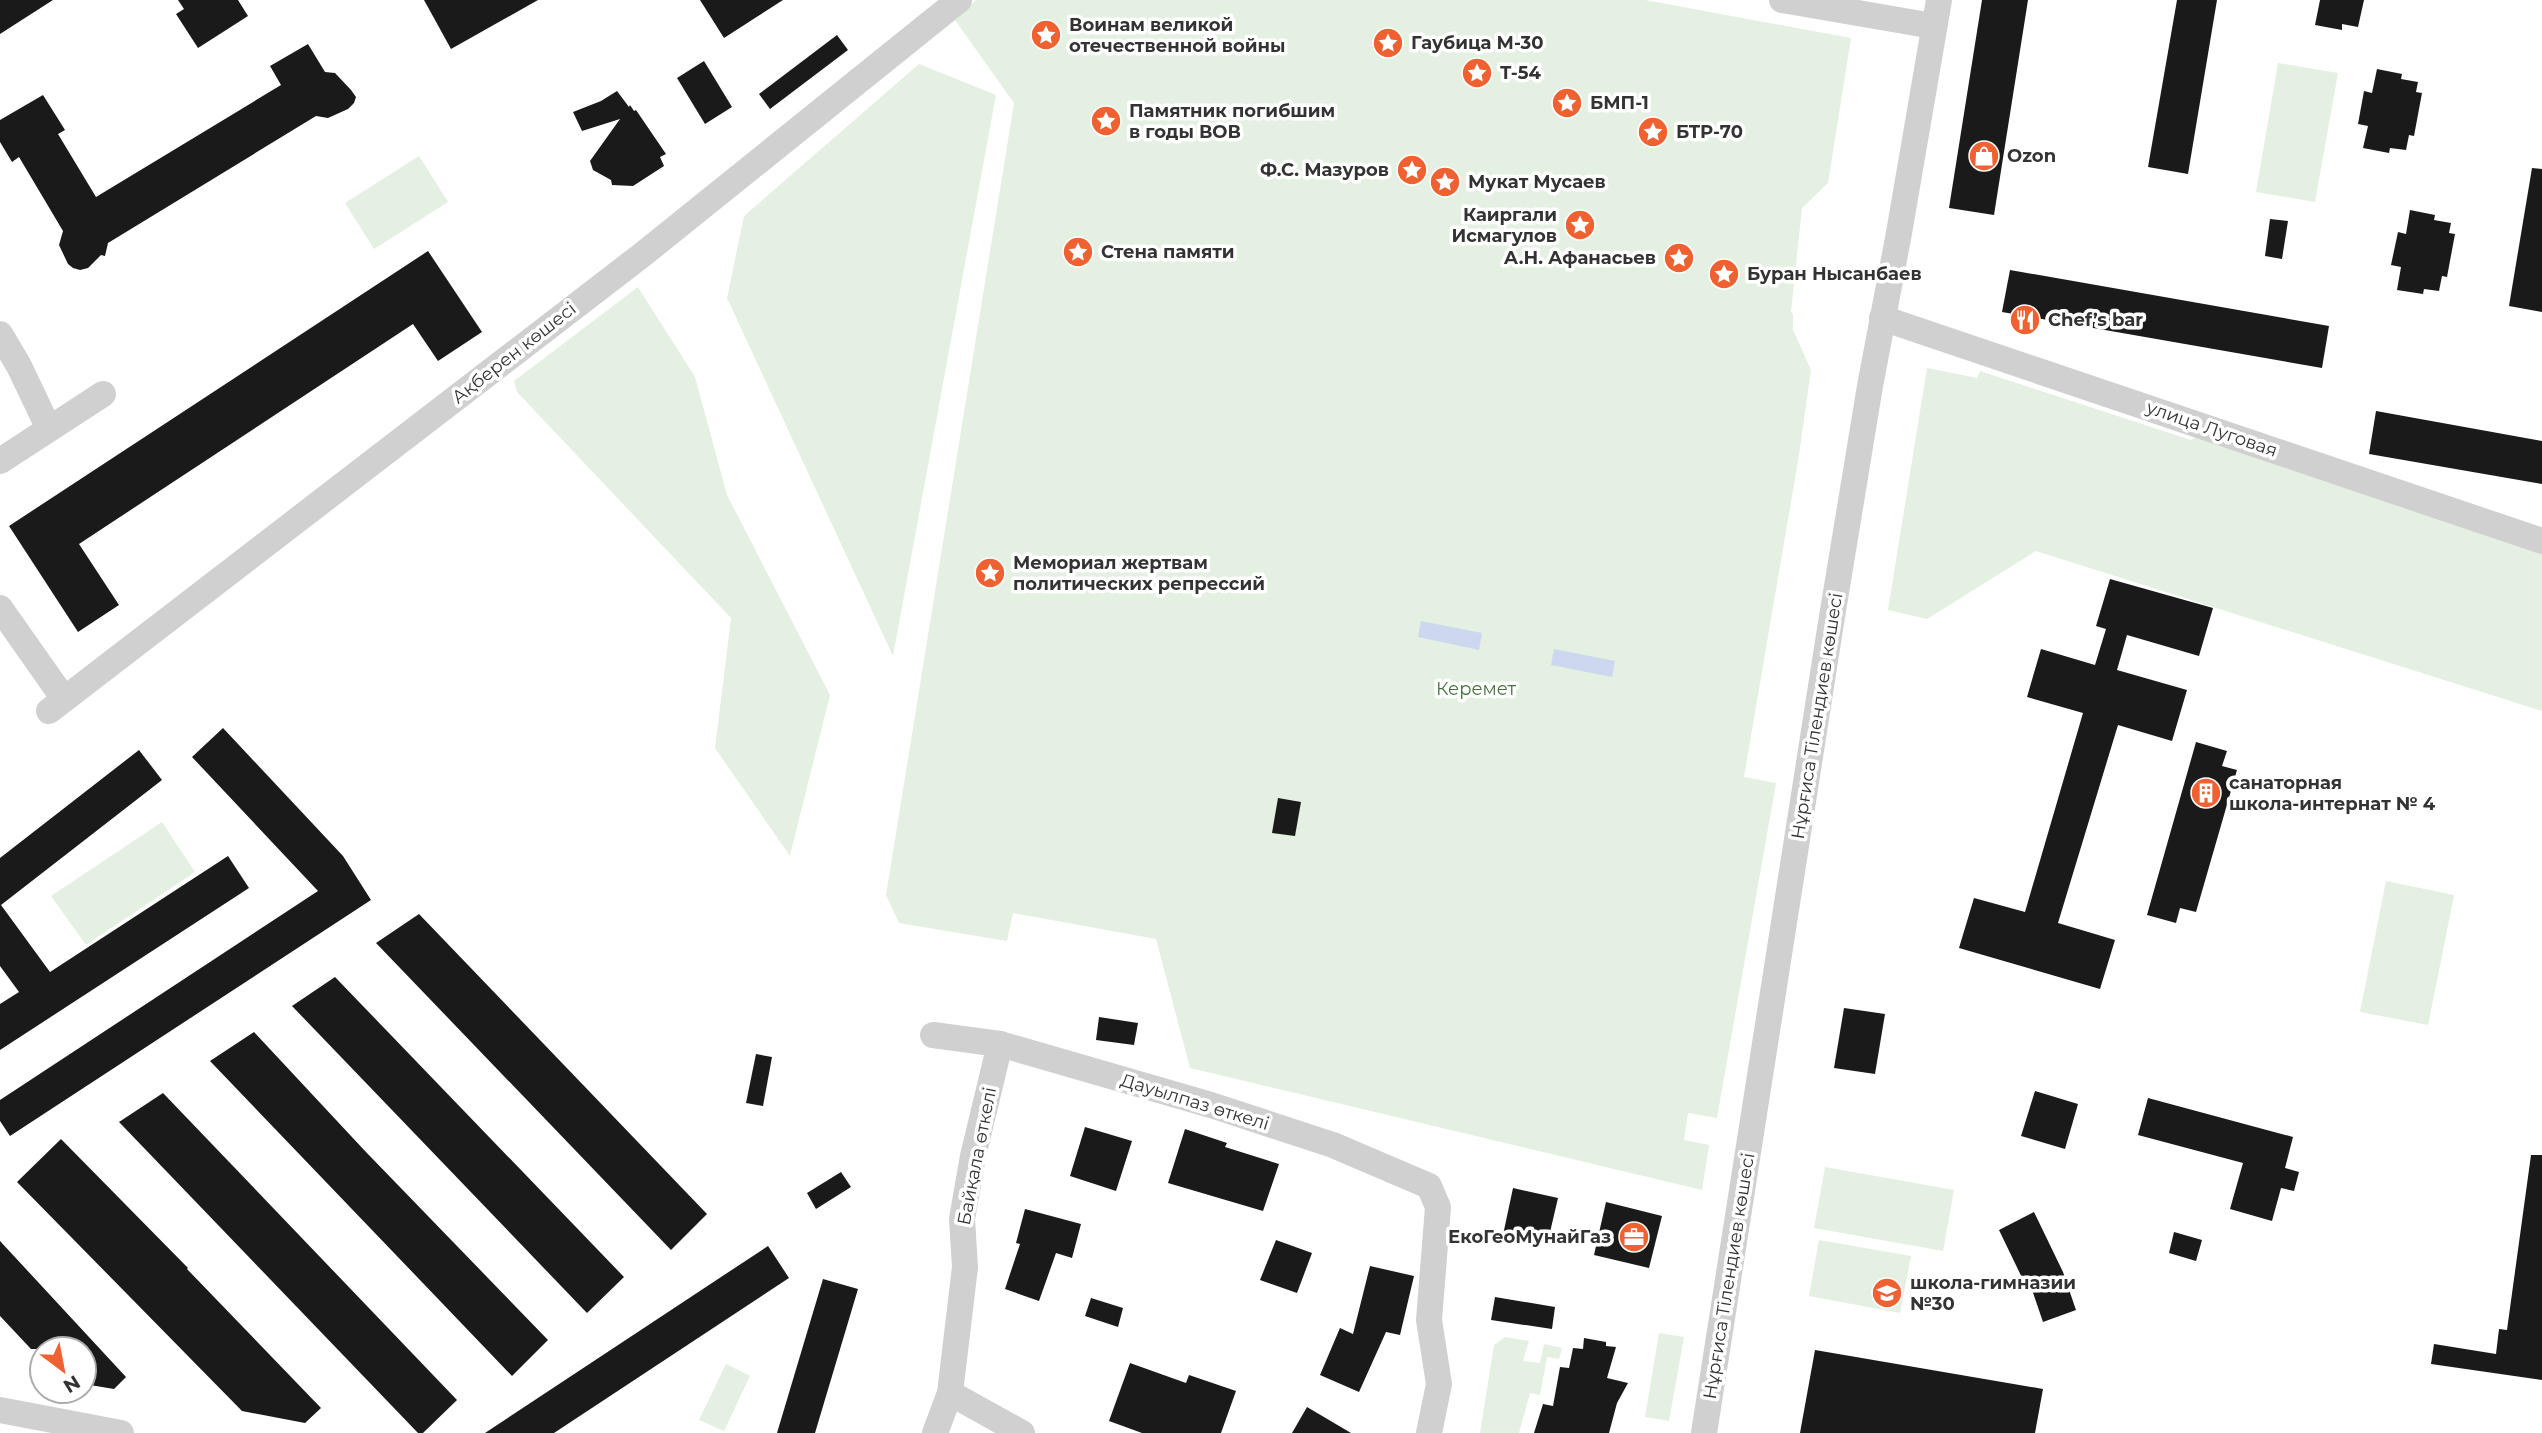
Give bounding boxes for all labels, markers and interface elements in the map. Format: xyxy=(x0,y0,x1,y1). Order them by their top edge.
place label: Воинам великой отечественной войны xyxy=(1069,14,1286,57)
place icon: Воинам великой отечественной войны xyxy=(1029,18,1063,52)
place icon: Гаубица М-30 xyxy=(1371,26,1405,60)
place label: Гаубица М-30 xyxy=(1411,32,1543,54)
place icon: Т-54 xyxy=(1460,56,1494,90)
place label: Т-54 xyxy=(1500,62,1541,84)
place icon: БМП-1 xyxy=(1550,86,1584,120)
place label: БМП-1 xyxy=(1590,92,1649,114)
place label: Памятник погибшим в годы ВОВ xyxy=(1129,100,1335,143)
place icon: Памятник погибшим в годы ВОВ xyxy=(1089,104,1123,138)
place icon: БТР-70 xyxy=(1636,115,1670,149)
place label: БТР-70 xyxy=(1676,121,1743,143)
shop icon: Ozon xyxy=(1967,139,2001,173)
place label: Ozon xyxy=(2007,145,2056,167)
place icon: Ф.С. Мазуров xyxy=(1395,153,1429,187)
place label: Ф.С. Мазуров xyxy=(1260,159,1389,181)
place icon: Мукат Мусаев xyxy=(1428,165,1462,199)
place label: Мукат Мусаев xyxy=(1468,171,1606,193)
place label: Каиргали Исмагулов xyxy=(1451,204,1557,247)
place icon: Каиргали Исмагулов xyxy=(1563,208,1597,242)
place icon: Стена памяти xyxy=(1061,235,1095,269)
place label: Стена памяти xyxy=(1101,241,1235,263)
place icon: А.Н. Афанасьев xyxy=(1662,241,1696,275)
place label: А.Н. Афанасьев xyxy=(1504,247,1656,269)
place icon: Буран Нысанбаев xyxy=(1707,257,1741,291)
place label: Буран Нысанбаев xyxy=(1747,263,1922,285)
street label: Ақберен көшесі xyxy=(448,298,580,408)
restaurant icon: Chef’s bar xyxy=(2008,303,2042,337)
place label: Chef’s bar xyxy=(2048,309,2143,331)
street label: улица Луговая xyxy=(2143,396,2280,462)
place label: Мемориал жертвам политических репрессий xyxy=(1013,552,1265,595)
place icon: Мемориал жертвам политических репрессий xyxy=(973,556,1007,590)
street label: Нұрғиса Тілендиев көшесі xyxy=(1787,591,1847,841)
park label: Керемет xyxy=(1436,678,1517,700)
place label: санаторная школа-интернат № 4 xyxy=(2229,772,2436,815)
building icon: санаторная школа-интернат № 4 xyxy=(2189,776,2223,810)
street label: Дауылпаз өткелі xyxy=(1118,1069,1272,1135)
street label: Байқала өткелі xyxy=(953,1085,1001,1227)
street label: Нұрғиса Тілендиев көшесі xyxy=(1699,1151,1759,1401)
office icon: ЕкоГеоМунайГаз xyxy=(1617,1220,1651,1254)
place label: ЕкоГеоМунайГаз xyxy=(1448,1226,1611,1248)
place label: школа-гимназии №30 xyxy=(1910,1272,2076,1315)
school or university icon: школа-гимназии №30 xyxy=(1870,1276,1904,1310)
north arrow xyxy=(28,1335,98,1405)
text: N xyxy=(59,1370,84,1398)

